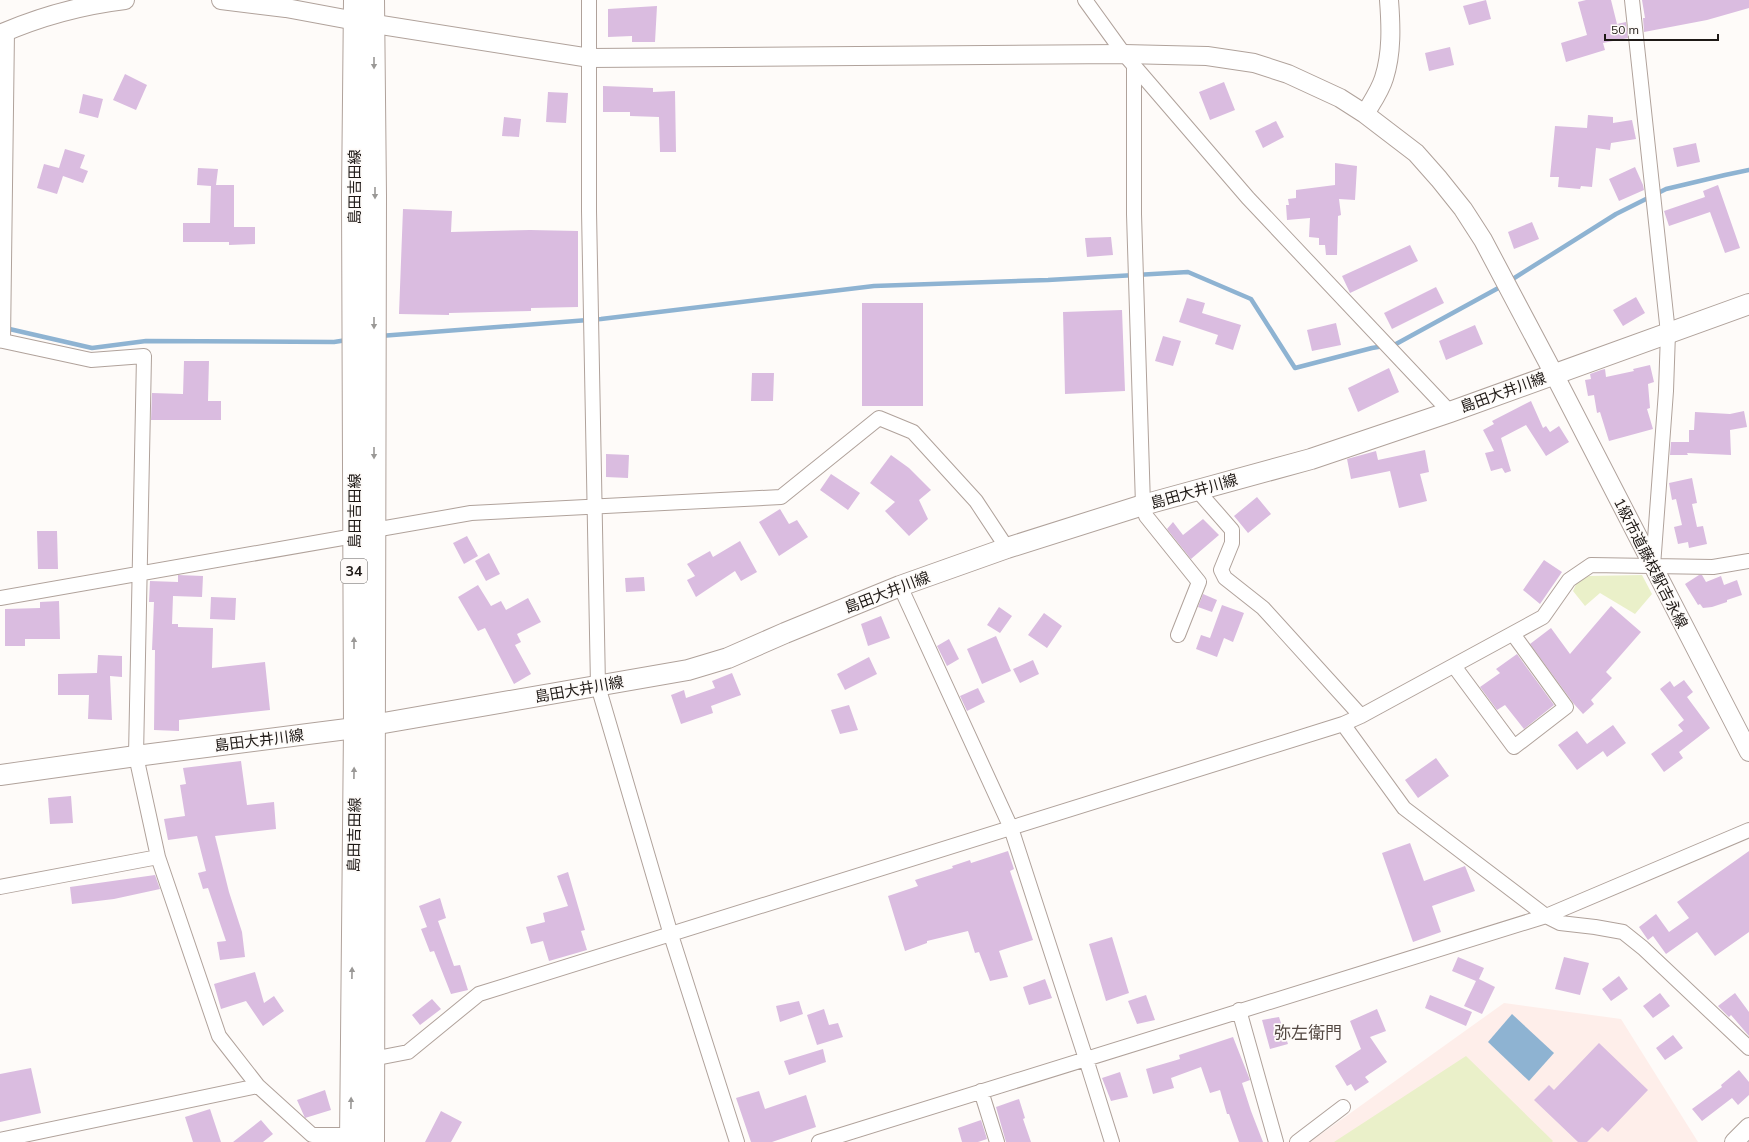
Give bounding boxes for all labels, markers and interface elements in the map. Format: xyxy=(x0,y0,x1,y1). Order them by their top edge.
scale bar xyxy=(1605,16,1718,42)
text: 50 m xyxy=(1611,22,1639,37)
one-way arrow xyxy=(371,57,377,70)
street label: 島田吉田線 xyxy=(345,149,364,225)
one-way arrow xyxy=(372,187,378,200)
one-way arrow xyxy=(371,317,377,330)
street label: 島田大井川線 xyxy=(1457,368,1549,416)
one-way arrow xyxy=(371,447,377,460)
street label: 島田大井川線 xyxy=(1148,469,1240,513)
street label: 島田吉田線 xyxy=(345,473,364,549)
street label: 1級市道藤枝駅吉永線 xyxy=(1610,495,1692,631)
road number: 34 xyxy=(341,559,367,583)
street label: 島田大井川線 xyxy=(842,567,932,617)
one-way arrow xyxy=(351,636,357,649)
street label: 島田大井川線 xyxy=(533,672,625,706)
street label: 島田大井川線 xyxy=(213,725,305,755)
one-way arrow xyxy=(351,766,357,779)
street label: 島田吉田線 xyxy=(344,797,364,873)
one-way arrow xyxy=(349,966,355,979)
district label: 弥左衛門 xyxy=(1274,1022,1342,1043)
one-way arrow xyxy=(348,1096,354,1109)

